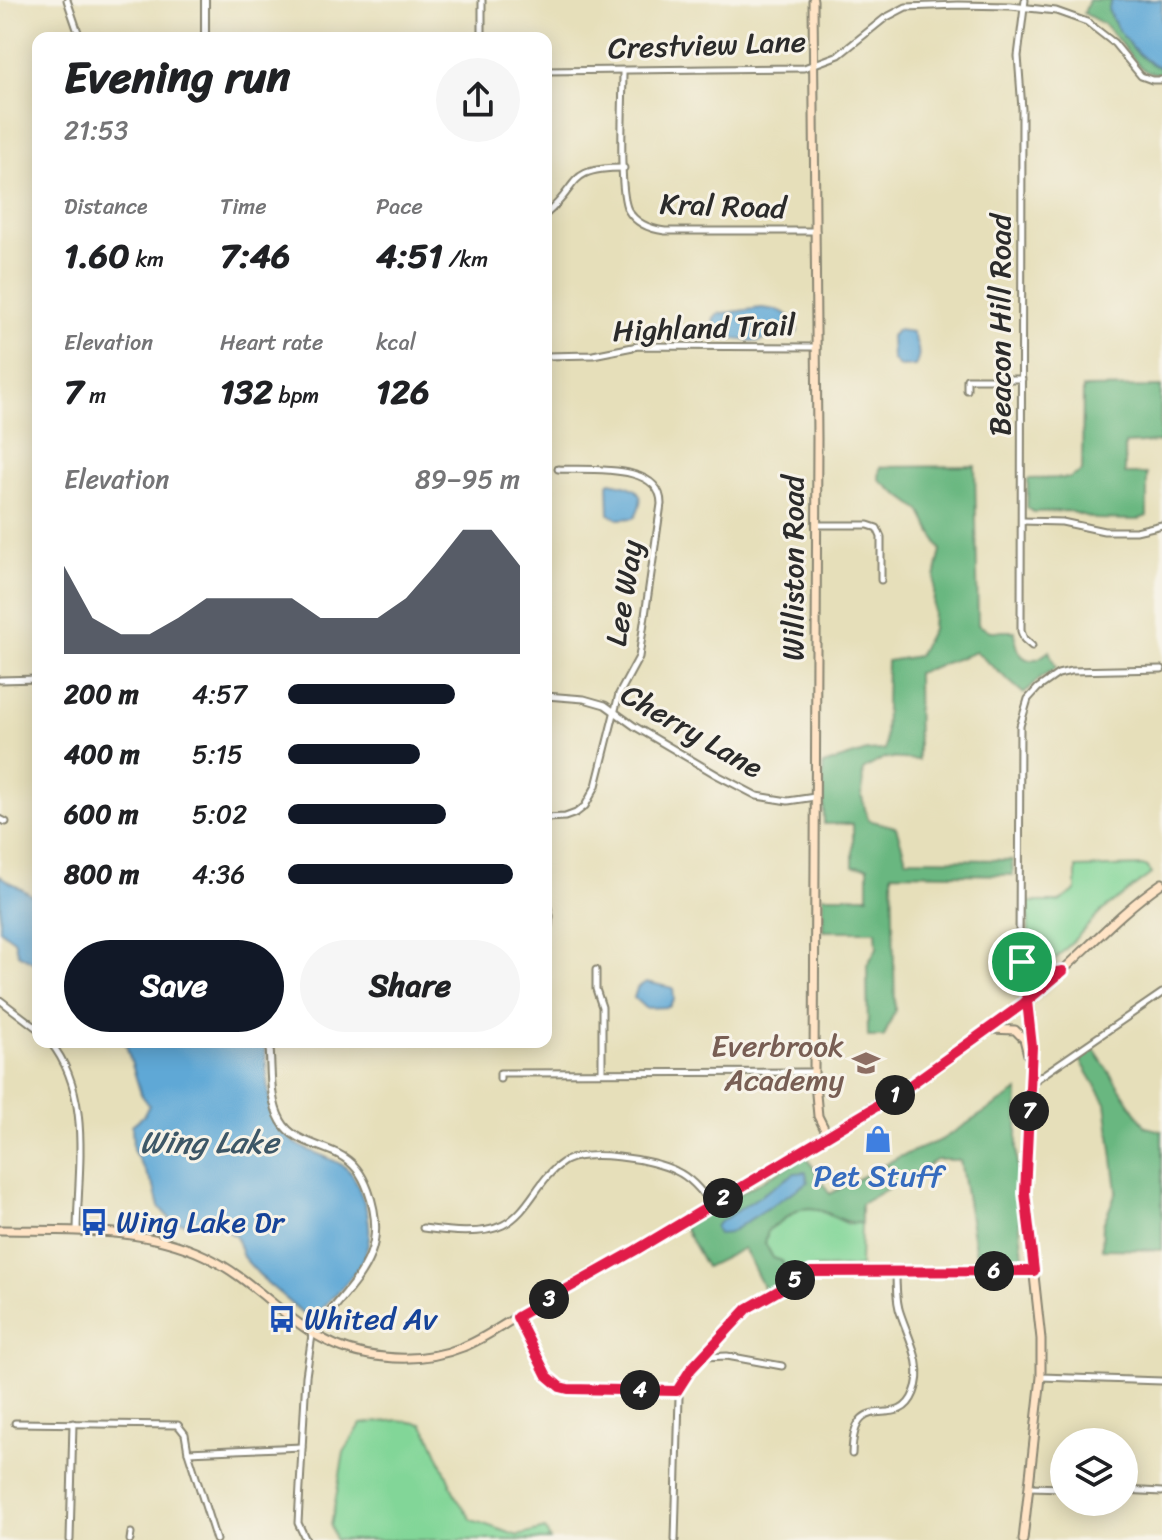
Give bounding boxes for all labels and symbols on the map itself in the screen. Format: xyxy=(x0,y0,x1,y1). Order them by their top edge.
street label: Crestview Lane xyxy=(607,15,807,75)
street label: Kral Road xyxy=(659,177,789,235)
street label: Beacon Hill Road xyxy=(973,212,1027,436)
street label: Highland Trail xyxy=(612,298,798,358)
street label: Williston Road xyxy=(766,473,820,661)
street label: Lee Way xyxy=(589,536,659,650)
street label: Cherry Lane xyxy=(610,668,774,794)
pin xyxy=(988,928,1056,996)
place label: Everbrook Academy xyxy=(711,1019,844,1107)
school or university icon: Everbrook Academy xyxy=(851,1048,881,1078)
pin: 1 xyxy=(875,1075,915,1115)
pin: 7 xyxy=(1009,1091,1049,1131)
water label: Wing Lake xyxy=(140,1114,282,1171)
shop icon: Pet Stuff xyxy=(863,1124,893,1154)
place label: Pet Stuff xyxy=(813,1149,947,1203)
pin: 2 xyxy=(703,1178,743,1218)
place label: Wing Lake Dr xyxy=(116,1195,286,1249)
bus stop icon: Wing Lake Dr xyxy=(79,1207,109,1237)
pin: 6 xyxy=(974,1251,1014,1291)
pin: 5 xyxy=(775,1260,815,1300)
pin: 3 xyxy=(529,1279,569,1319)
place label: Whited Av xyxy=(304,1292,439,1346)
bus stop icon: Whited Av xyxy=(267,1304,297,1334)
pin: 4 xyxy=(620,1370,660,1410)

